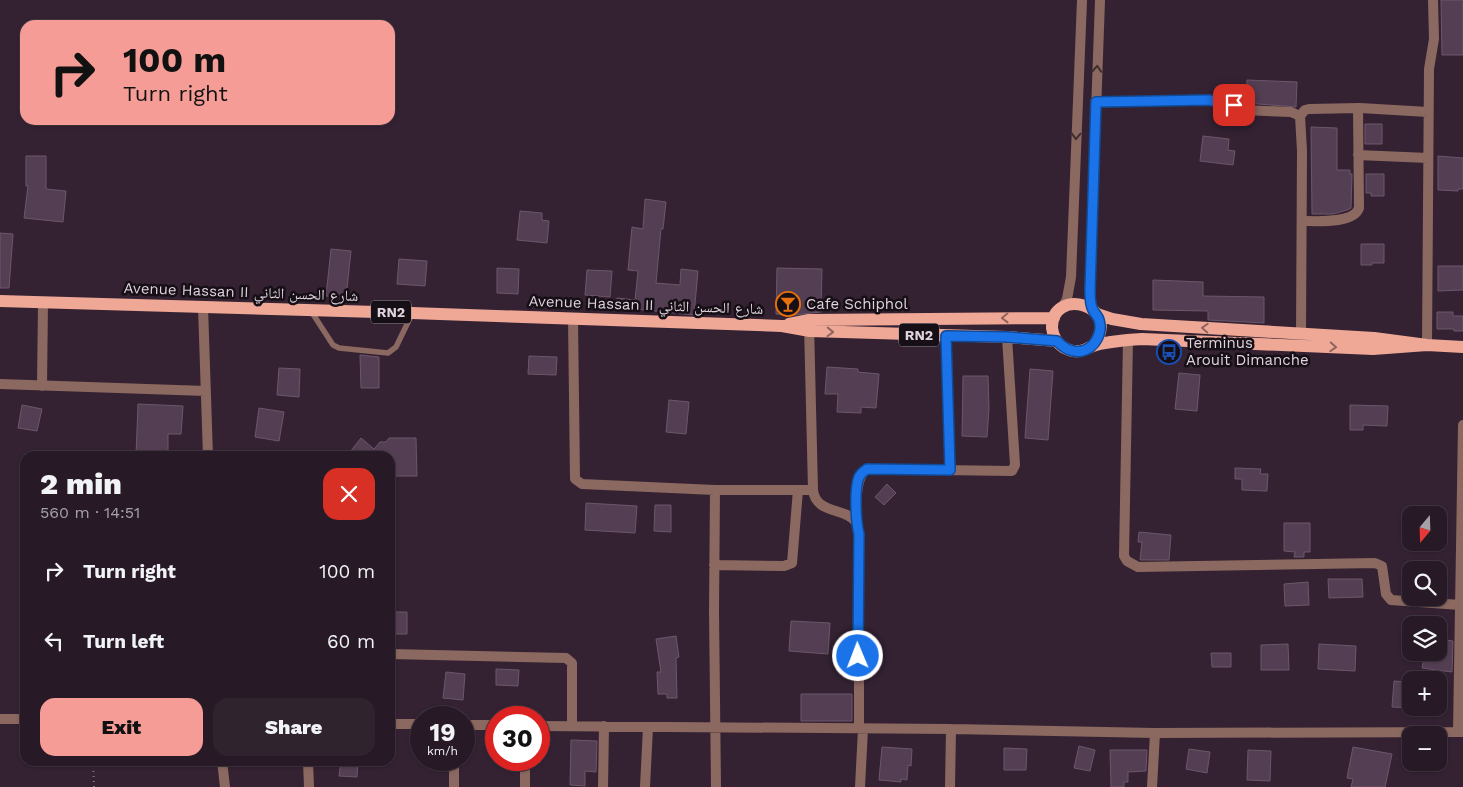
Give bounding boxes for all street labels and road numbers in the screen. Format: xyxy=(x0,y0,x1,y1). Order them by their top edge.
street label: Avenue Hassan II شارع الحسن الثاني xyxy=(123,279,359,308)
street label: Avenue Hassan II شارع الحسن الثاني xyxy=(528,292,764,321)
road number: RN2 xyxy=(371,300,411,324)
road number: RN2 xyxy=(899,324,939,346)

